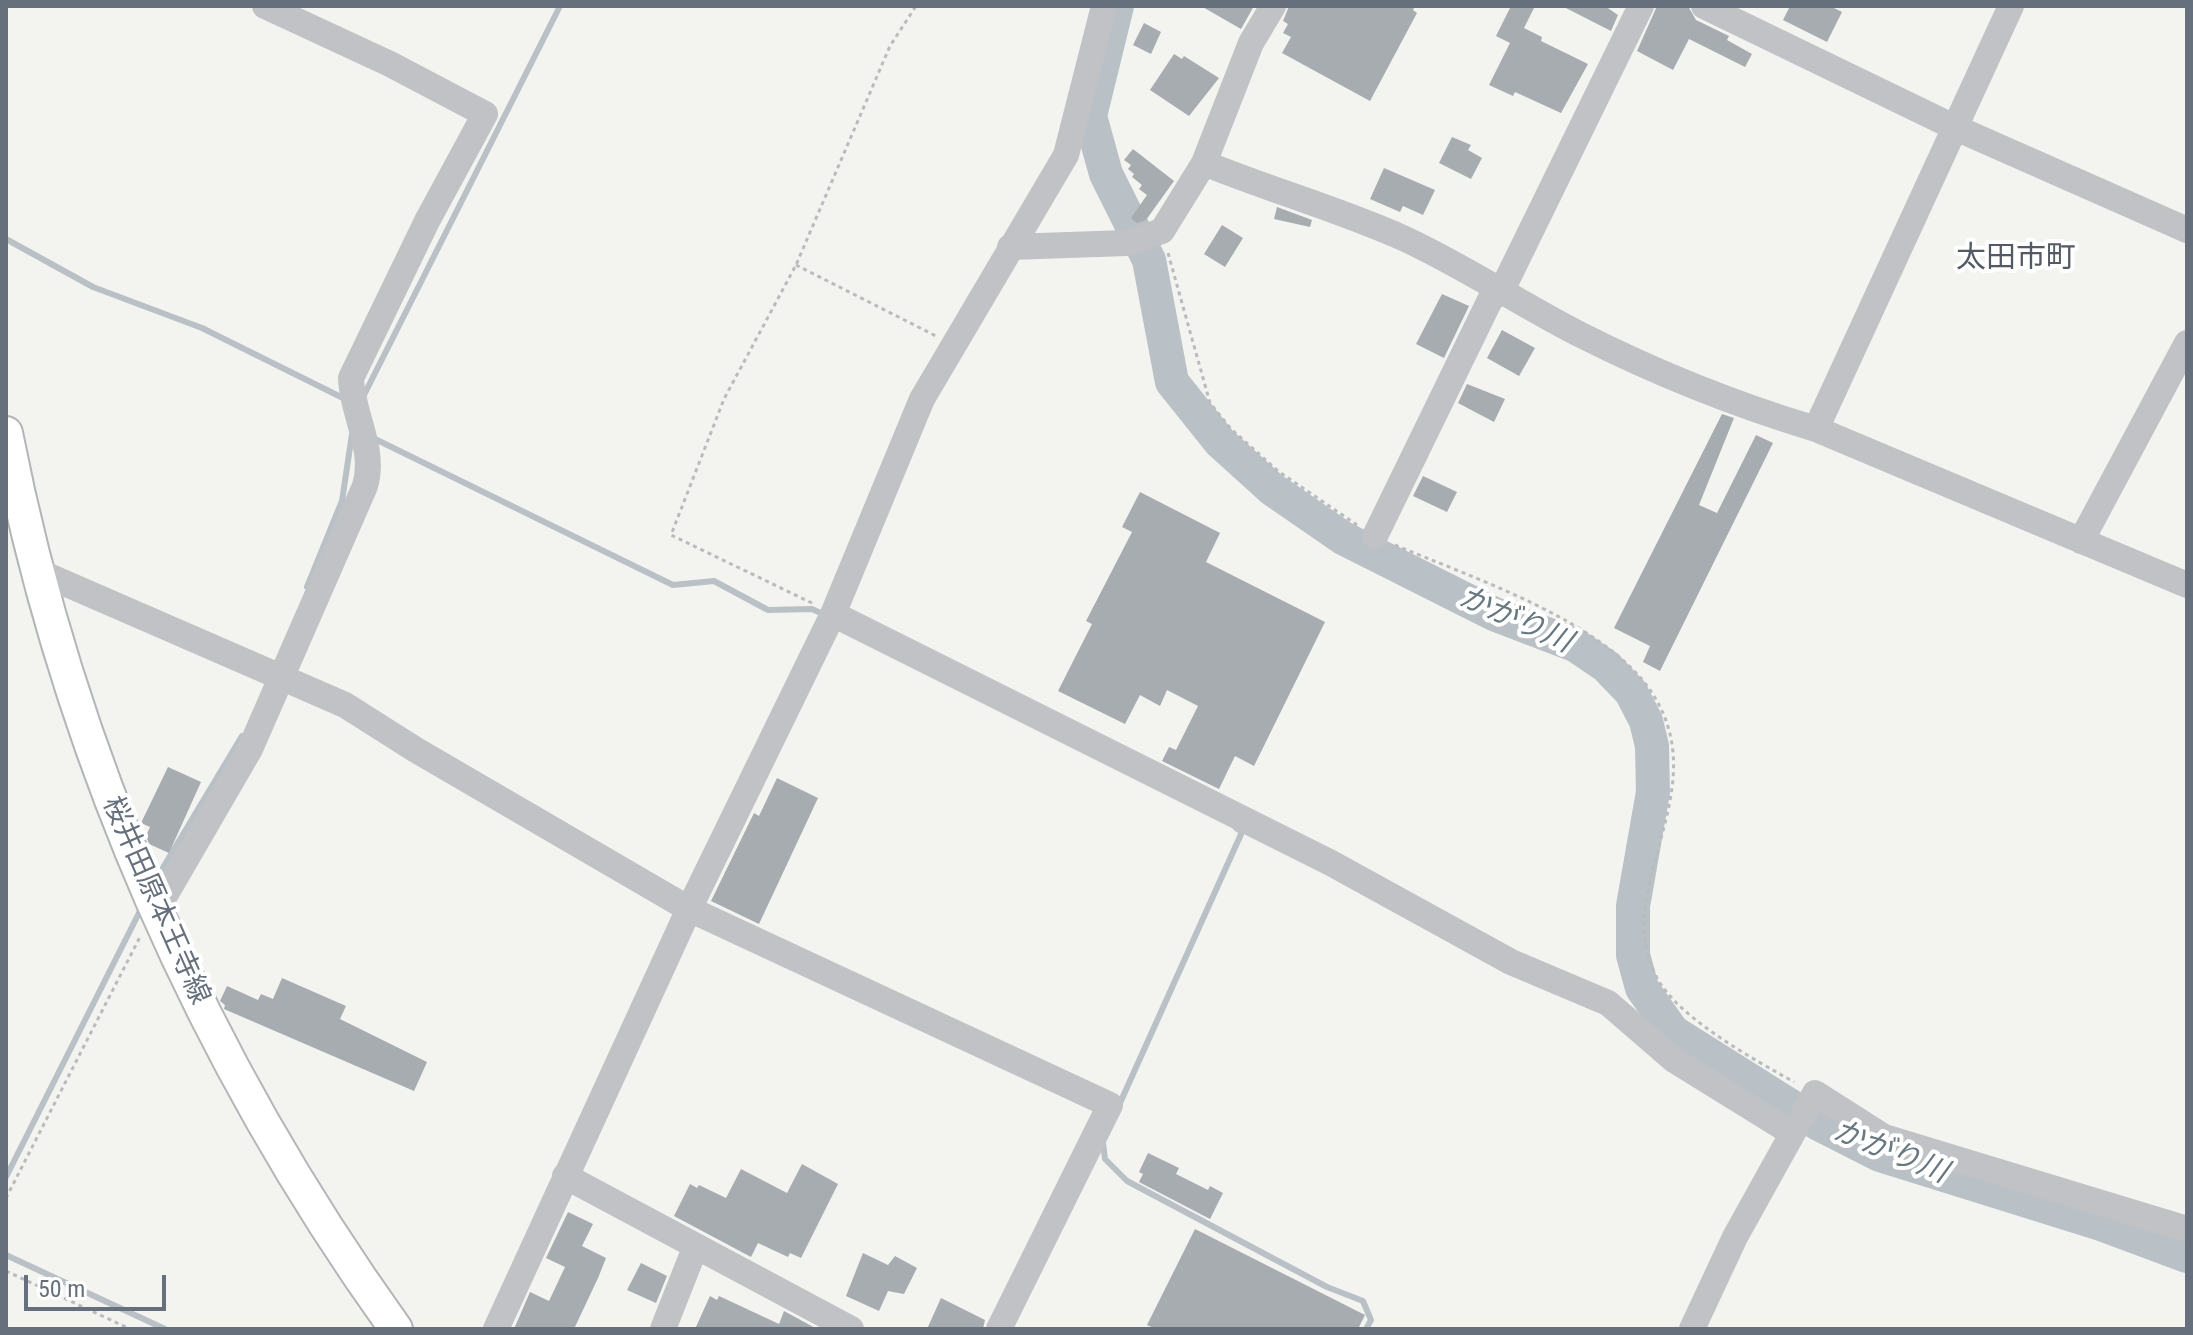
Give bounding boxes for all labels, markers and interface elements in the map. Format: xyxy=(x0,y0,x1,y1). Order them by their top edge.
district label: 太田市町 xyxy=(1956,241,2076,277)
water label: かがり川 xyxy=(1453,580,1577,662)
street label: 桜井田原本王寺線 xyxy=(94,792,216,1010)
water label: かがり川 xyxy=(1828,1114,1952,1192)
scale bar xyxy=(28,1259,170,1309)
text: 50 m xyxy=(38,1275,85,1303)

